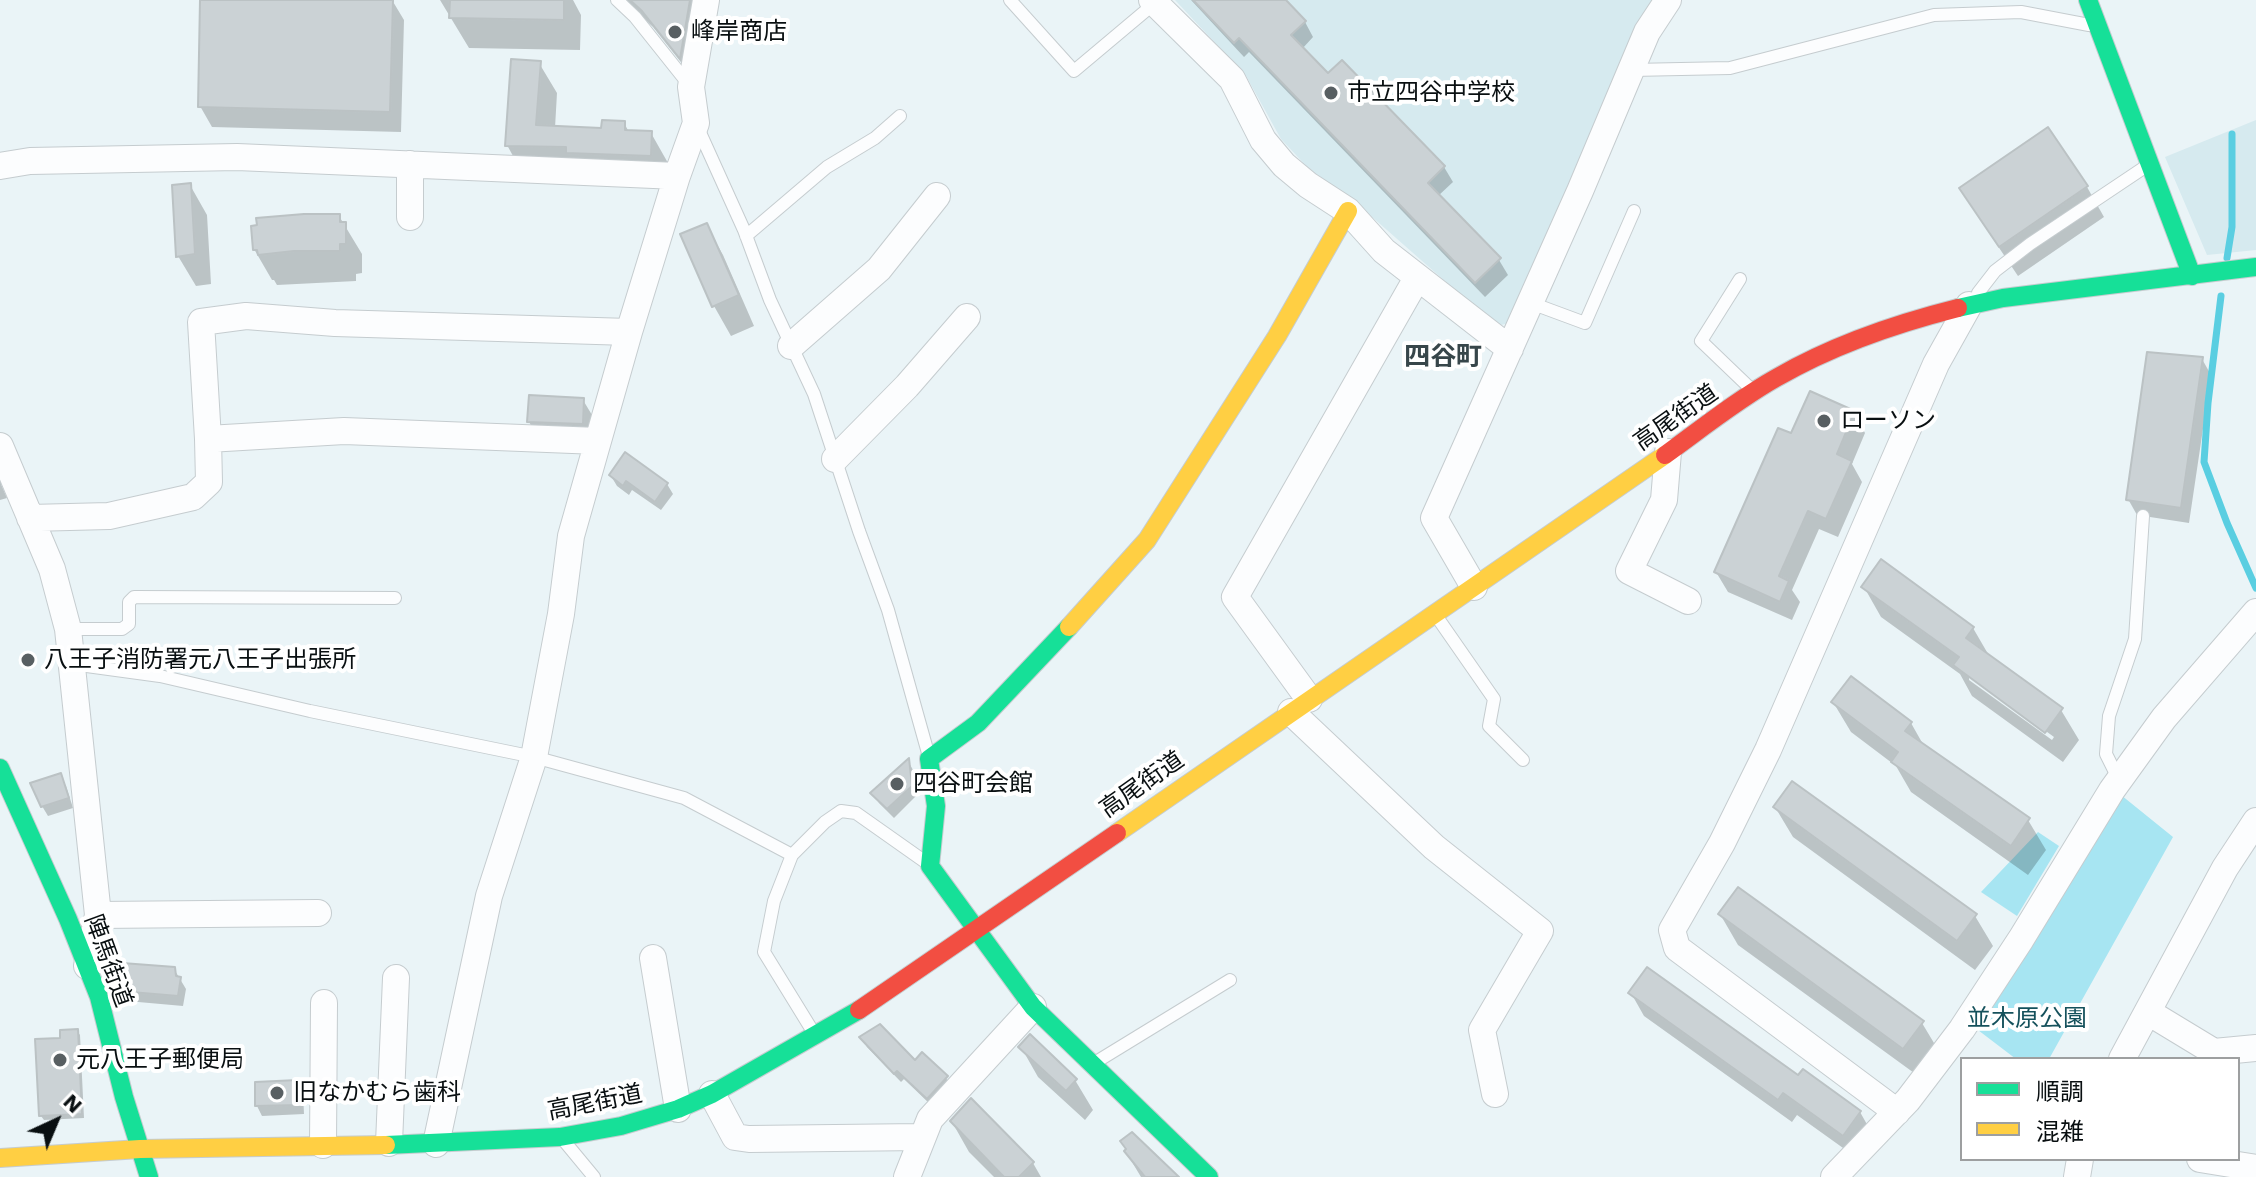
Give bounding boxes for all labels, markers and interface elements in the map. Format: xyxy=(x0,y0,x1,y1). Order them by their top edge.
place label: 峰岸商店 xyxy=(691,18,787,46)
marker: 峰岸商店 xyxy=(666,23,684,41)
place label: 市立四谷中学校 xyxy=(1347,79,1515,107)
marker: 市立四谷中学校 xyxy=(1322,84,1340,102)
district label: 四谷町 xyxy=(1404,341,1482,373)
street label: 高尾街道 xyxy=(1628,379,1724,457)
place label: ローソン xyxy=(1840,407,1936,435)
marker: ローソン xyxy=(1815,412,1833,430)
place label: 八王子消防署元八王子出張所 xyxy=(44,646,356,674)
marker: 八王子消防署元八王子出張所 xyxy=(19,651,37,669)
street label: 高尾街道 xyxy=(1094,746,1190,824)
place label: 四谷町会館 xyxy=(913,770,1033,798)
marker: 四谷町会館 xyxy=(888,775,906,793)
street label: 陣馬街道 xyxy=(78,911,138,1011)
park label: 並木原公園 xyxy=(1967,1005,2087,1033)
place label: 元八王子郵便局 xyxy=(76,1046,244,1074)
marker: 元八王子郵便局 xyxy=(51,1051,69,1069)
legend xyxy=(1960,1057,2240,1161)
text: 順調 xyxy=(2036,1078,2084,1106)
place label: 旧なかむら歯科 xyxy=(293,1079,461,1107)
street label: 高尾街道 xyxy=(545,1080,645,1126)
north arrow xyxy=(16,1081,96,1161)
marker: 旧なかむら歯科 xyxy=(268,1084,286,1102)
text: N xyxy=(58,1089,88,1118)
text: 混雑 xyxy=(2036,1118,2084,1146)

